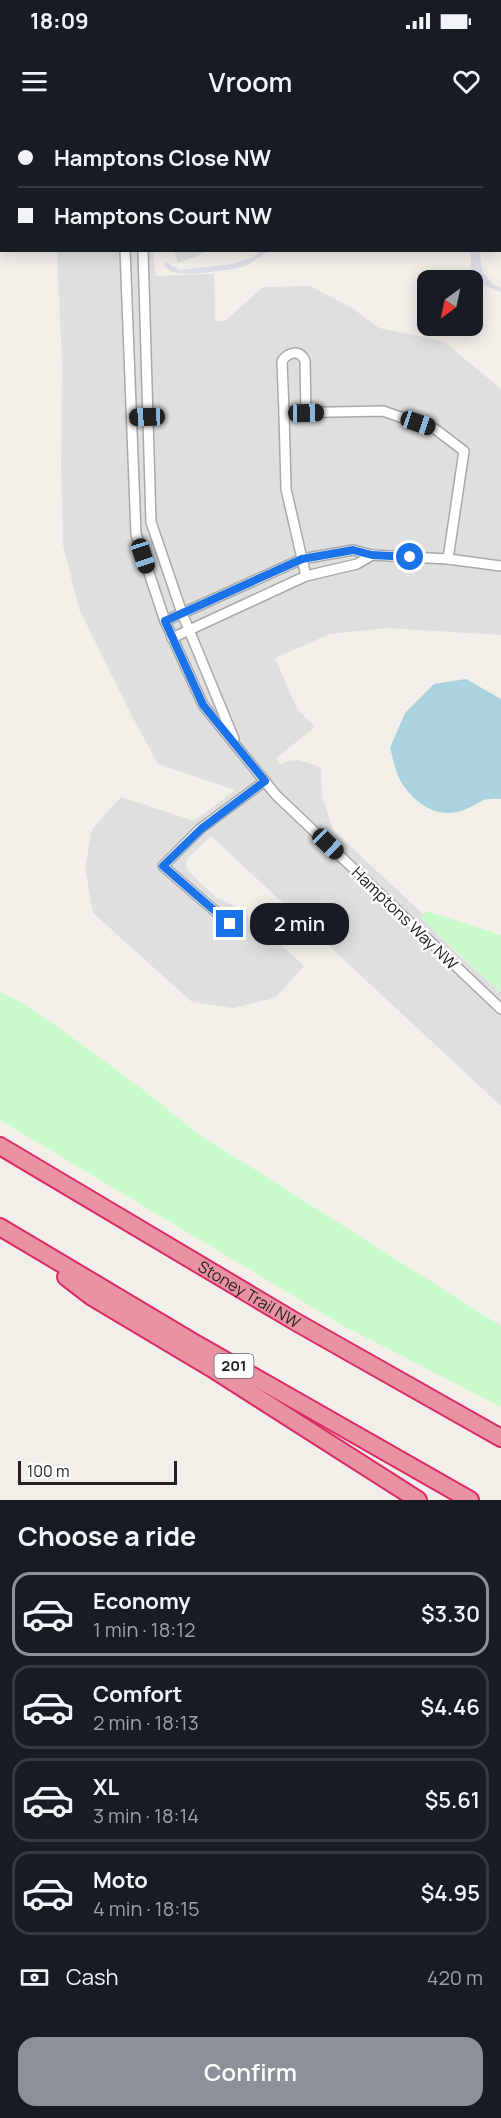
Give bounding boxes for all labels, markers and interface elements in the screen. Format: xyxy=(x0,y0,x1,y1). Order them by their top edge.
text: 18:09 xyxy=(30,6,89,36)
text: Vroom xyxy=(209,63,292,100)
icon: menu xyxy=(18,65,51,98)
icon: heart xyxy=(450,65,483,98)
text: Hamptons Close NW xyxy=(54,143,271,173)
text: Hamptons Court NW xyxy=(54,201,272,231)
north arrow xyxy=(417,270,483,336)
map controls xyxy=(417,270,483,336)
car xyxy=(288,404,324,422)
car xyxy=(129,407,165,427)
car xyxy=(398,409,438,437)
car xyxy=(129,536,157,576)
route start xyxy=(396,543,423,570)
car xyxy=(309,825,347,863)
street label: Hamptons Way NW xyxy=(347,862,463,974)
callout: 2 min xyxy=(251,903,350,945)
route end xyxy=(216,910,243,937)
text: 2 min xyxy=(274,910,325,937)
street label: Stoney Trail NW xyxy=(194,1255,305,1333)
road number: 201 xyxy=(214,1354,254,1378)
scale bar xyxy=(18,1458,177,1486)
text: 100 m xyxy=(27,1460,70,1482)
text: Choose a ride xyxy=(18,1517,196,1554)
text: Economy xyxy=(93,1586,191,1616)
icon: car xyxy=(21,1587,75,1641)
text: $3.30 xyxy=(421,1599,480,1629)
text: 1 min · 18:12 xyxy=(93,1616,195,1643)
text: Comfort xyxy=(93,1679,182,1709)
icon: car xyxy=(21,1680,75,1734)
text: $4.46 xyxy=(420,1692,480,1722)
text: 2 min · 18:13 xyxy=(93,1709,199,1736)
text: XL xyxy=(93,1772,119,1802)
icon: car xyxy=(21,1773,75,1827)
text: $5.61 xyxy=(425,1785,480,1815)
text: 3 min · 18:14 xyxy=(93,1802,199,1829)
text: Moto xyxy=(93,1865,148,1895)
icon: car xyxy=(21,1866,75,1920)
text: $4.95 xyxy=(421,1878,480,1908)
text: 4 min · 18:15 xyxy=(93,1895,200,1922)
icon: cash xyxy=(18,1961,51,1994)
text: Cash xyxy=(66,1962,119,1992)
text: 420 m xyxy=(427,1964,483,1991)
button: Confirm xyxy=(18,2037,483,2106)

